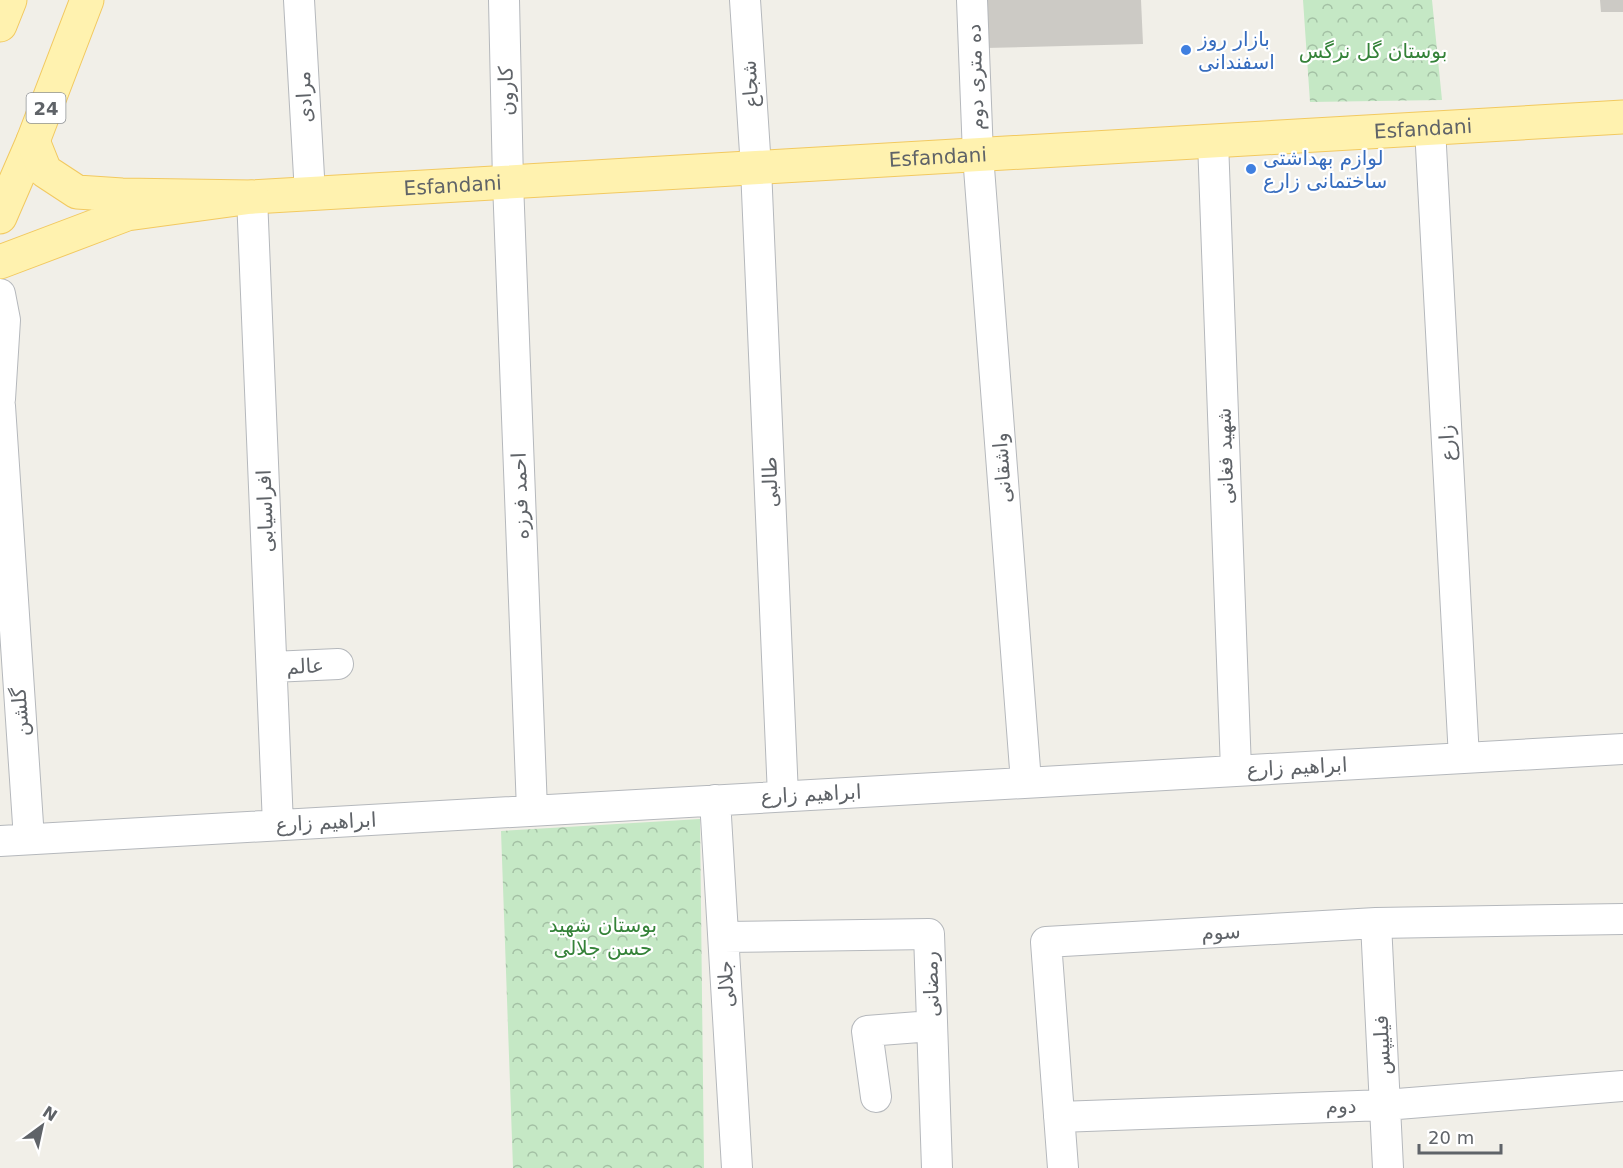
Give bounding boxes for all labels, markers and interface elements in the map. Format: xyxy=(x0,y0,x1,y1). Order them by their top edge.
street label: ده متری دوم xyxy=(961,23,989,131)
place label: بازار روز اسفندانی xyxy=(1197,27,1275,74)
park label: بوستان گل نرگس xyxy=(1299,39,1447,63)
marker: بازار روز اسفندانی xyxy=(1179,43,1193,57)
street label: شجاع xyxy=(736,59,764,109)
street label: کارون xyxy=(494,66,518,116)
street label: مرادی xyxy=(291,70,317,124)
road number: 24 xyxy=(26,93,66,123)
street label: Esfandani xyxy=(1373,114,1473,144)
street label: Esfandani xyxy=(888,142,988,172)
place label: لوازم بهداشتی ساختمانی زارع xyxy=(1263,146,1387,193)
marker: لوازم بهداشتی ساختمانی زارع xyxy=(1244,162,1258,176)
street label: Esfandani xyxy=(403,170,502,200)
street label: شهید فغانی xyxy=(1211,407,1239,505)
street label: زارع xyxy=(1434,424,1460,462)
street label: واشقانی xyxy=(988,432,1016,504)
street label: احمد فرزه xyxy=(506,452,534,540)
street label: طالبی xyxy=(757,456,783,508)
street label: افراسیابی xyxy=(252,469,278,553)
street label: عالم xyxy=(286,653,324,679)
street label: گلشن xyxy=(6,686,34,737)
street label: ابراهیم زارع xyxy=(1246,752,1348,782)
street label: ابراهیم زارع xyxy=(760,779,862,809)
street label: ابراهیم زارع xyxy=(275,807,377,837)
park label: بوستان شهید حسن جلالی xyxy=(549,913,657,960)
street label: سوم xyxy=(1201,919,1241,945)
street label: رمضانی xyxy=(918,951,944,1017)
street label: جلالی xyxy=(713,960,739,1008)
street label: فیلیپس xyxy=(1368,1014,1397,1075)
street label: دوم xyxy=(1325,1093,1357,1119)
north arrow xyxy=(12,1096,72,1156)
text: N xyxy=(39,1102,61,1125)
scale bar xyxy=(1419,1117,1502,1155)
text: 20 m xyxy=(1428,1127,1474,1148)

